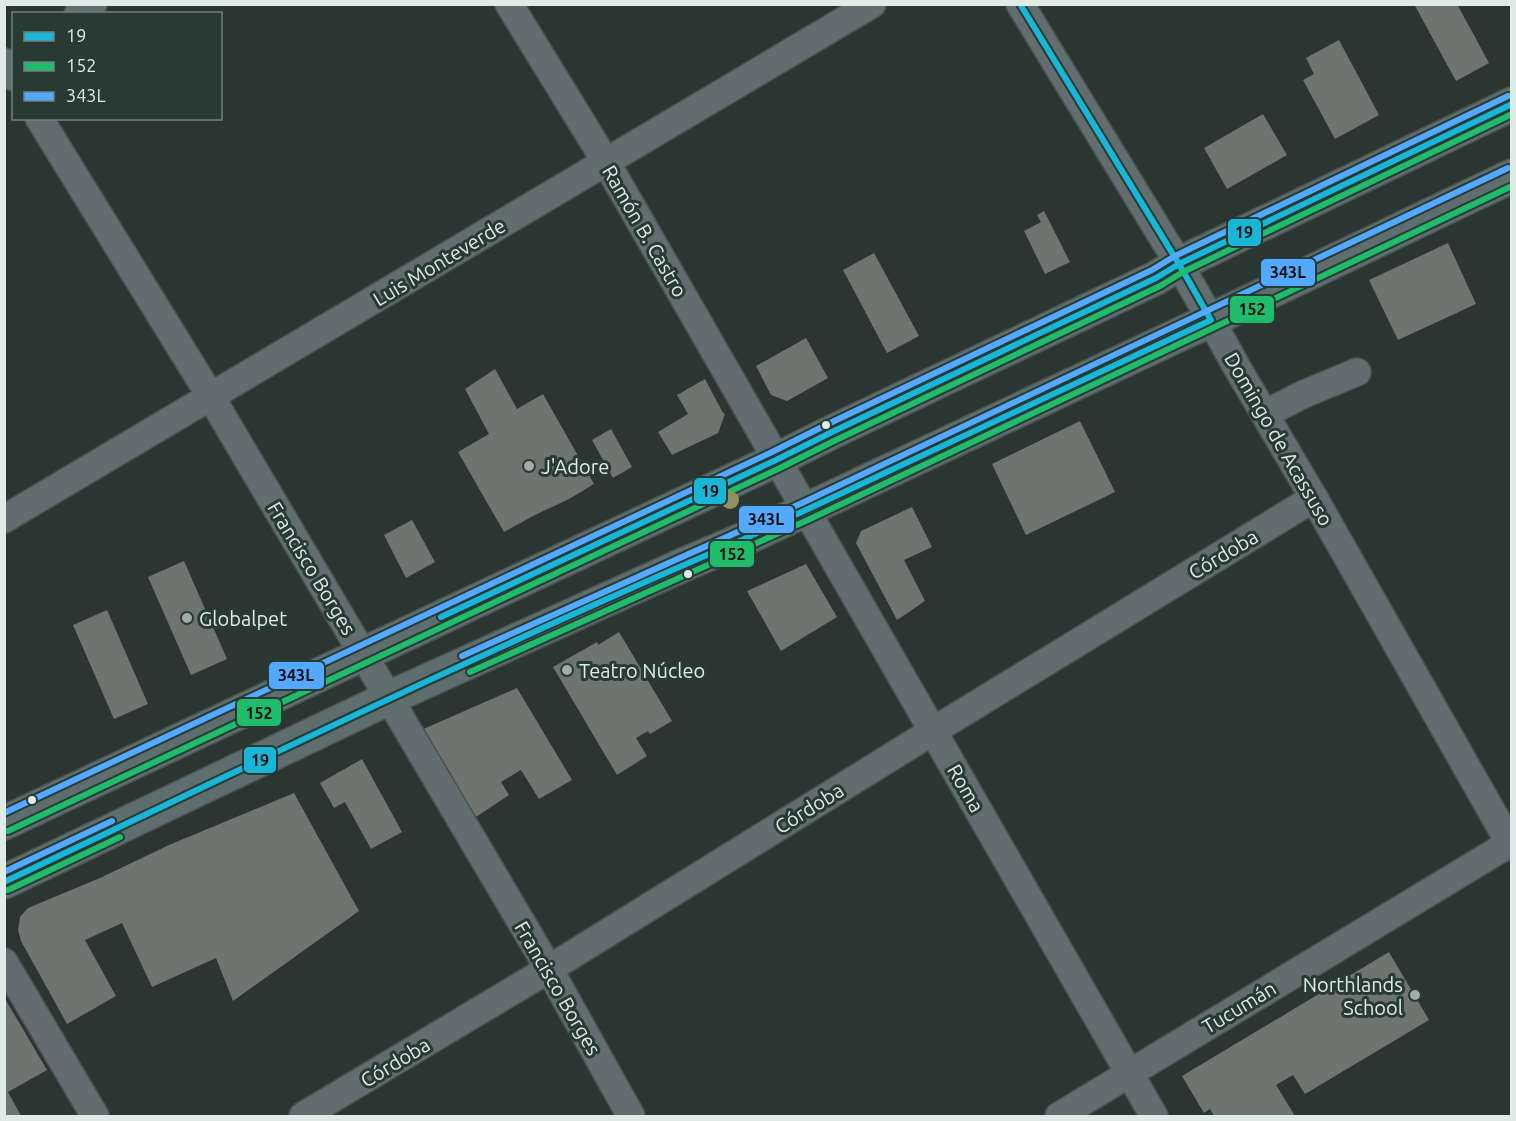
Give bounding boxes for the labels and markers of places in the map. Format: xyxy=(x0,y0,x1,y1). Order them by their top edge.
unlabelled marker xyxy=(820,419,832,431)
place label: J'Adore xyxy=(541,455,609,478)
marker: J'Adore xyxy=(522,459,536,473)
unlabelled marker xyxy=(682,568,694,580)
place label: Globalpet xyxy=(199,607,287,630)
marker: Globalpet xyxy=(180,611,194,625)
place label: Teatro Núcleo xyxy=(579,659,705,682)
marker: Teatro Núcleo xyxy=(560,663,574,677)
unlabelled marker xyxy=(26,794,38,806)
place label: Northlands School xyxy=(1303,973,1403,1019)
marker: Northlands School xyxy=(1408,988,1422,1002)

